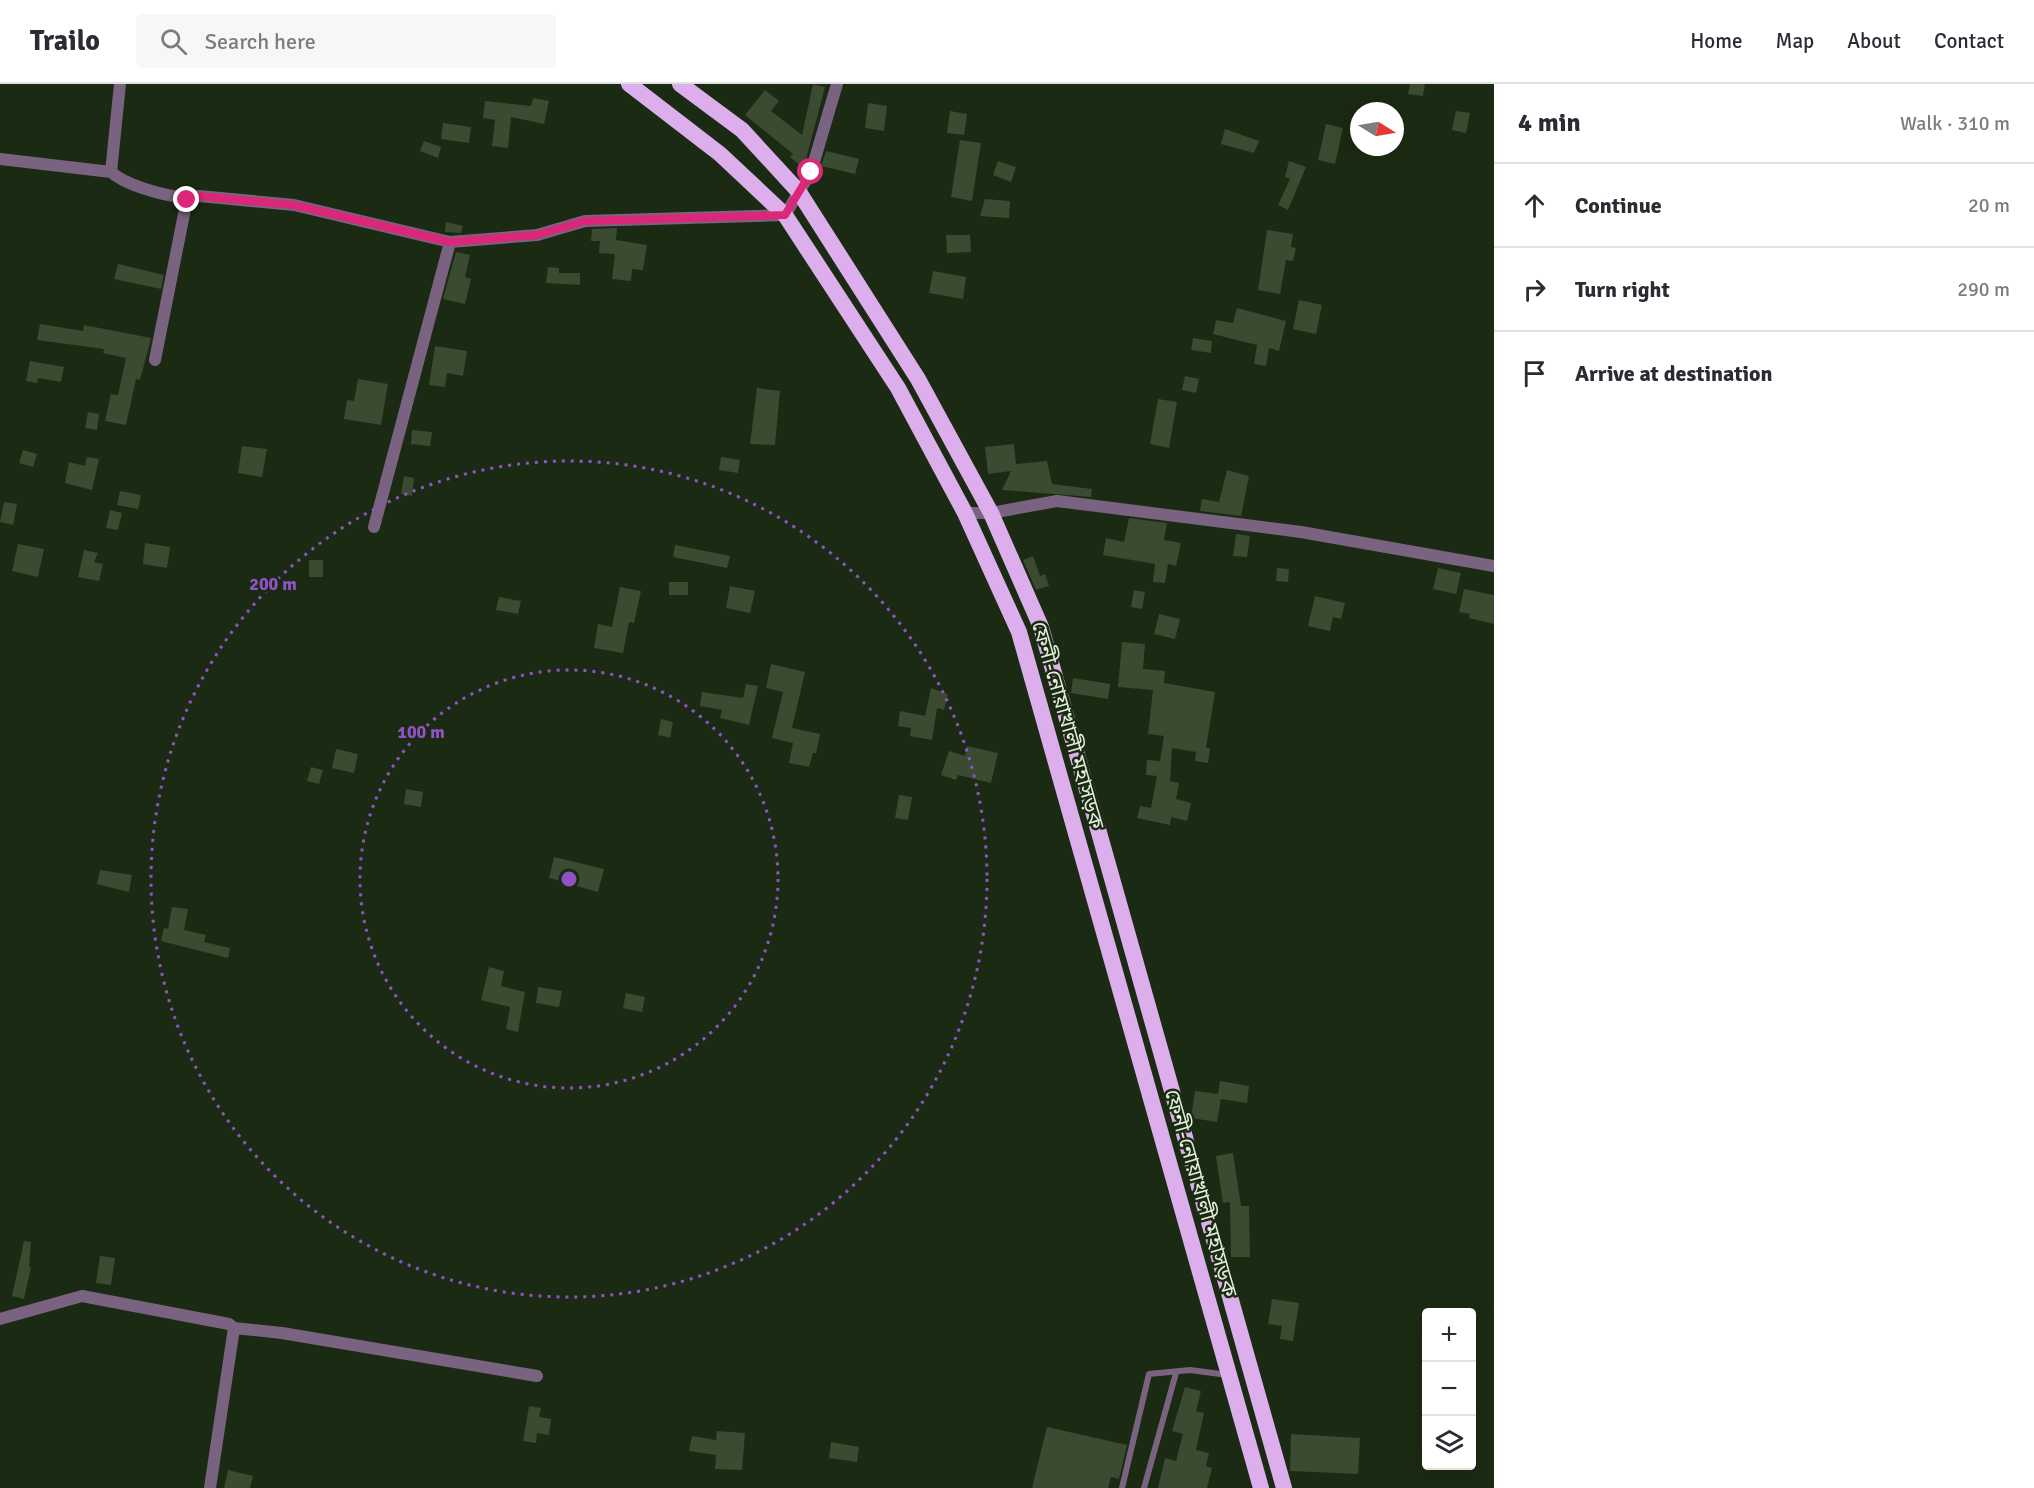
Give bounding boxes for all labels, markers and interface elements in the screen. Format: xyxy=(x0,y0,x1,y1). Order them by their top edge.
search box xyxy=(136,14,556,68)
text: Trailo xyxy=(30,24,100,58)
icon: search xyxy=(157,25,190,58)
text: Search here xyxy=(205,28,316,55)
text: Home xyxy=(1690,28,1743,54)
text: Map xyxy=(1776,28,1814,54)
text: About xyxy=(1847,28,1901,54)
text: Contact xyxy=(1934,28,2004,54)
north arrow xyxy=(1350,102,1404,156)
text: 4 min xyxy=(1518,107,1581,139)
text: Walk · 310 m xyxy=(1900,111,2010,136)
route start xyxy=(797,158,823,184)
route end xyxy=(173,186,199,212)
icon: ahead xyxy=(1518,189,1551,222)
text: Continue xyxy=(1575,192,1662,219)
text: 20 m xyxy=(1968,193,2010,218)
icon: right xyxy=(1518,273,1551,306)
text: Turn right xyxy=(1575,276,1670,303)
text: 290 m xyxy=(1957,277,2010,302)
icon: arrive xyxy=(1518,357,1551,390)
text: Arrive at destination xyxy=(1575,360,1772,387)
text: 200 m xyxy=(249,573,297,595)
street label: ফেনী-নোয়াখালী মহাসড়ক xyxy=(1026,618,1110,833)
text: 100 m xyxy=(397,721,445,743)
centre of rings xyxy=(559,869,579,889)
street label: ফেনী-নোয়াখালী মহাসড়ক xyxy=(1159,1086,1243,1301)
map controls xyxy=(1422,1308,1476,1470)
button: + xyxy=(1422,1308,1476,1362)
button: − xyxy=(1422,1362,1476,1416)
button: layers xyxy=(1422,1416,1476,1470)

